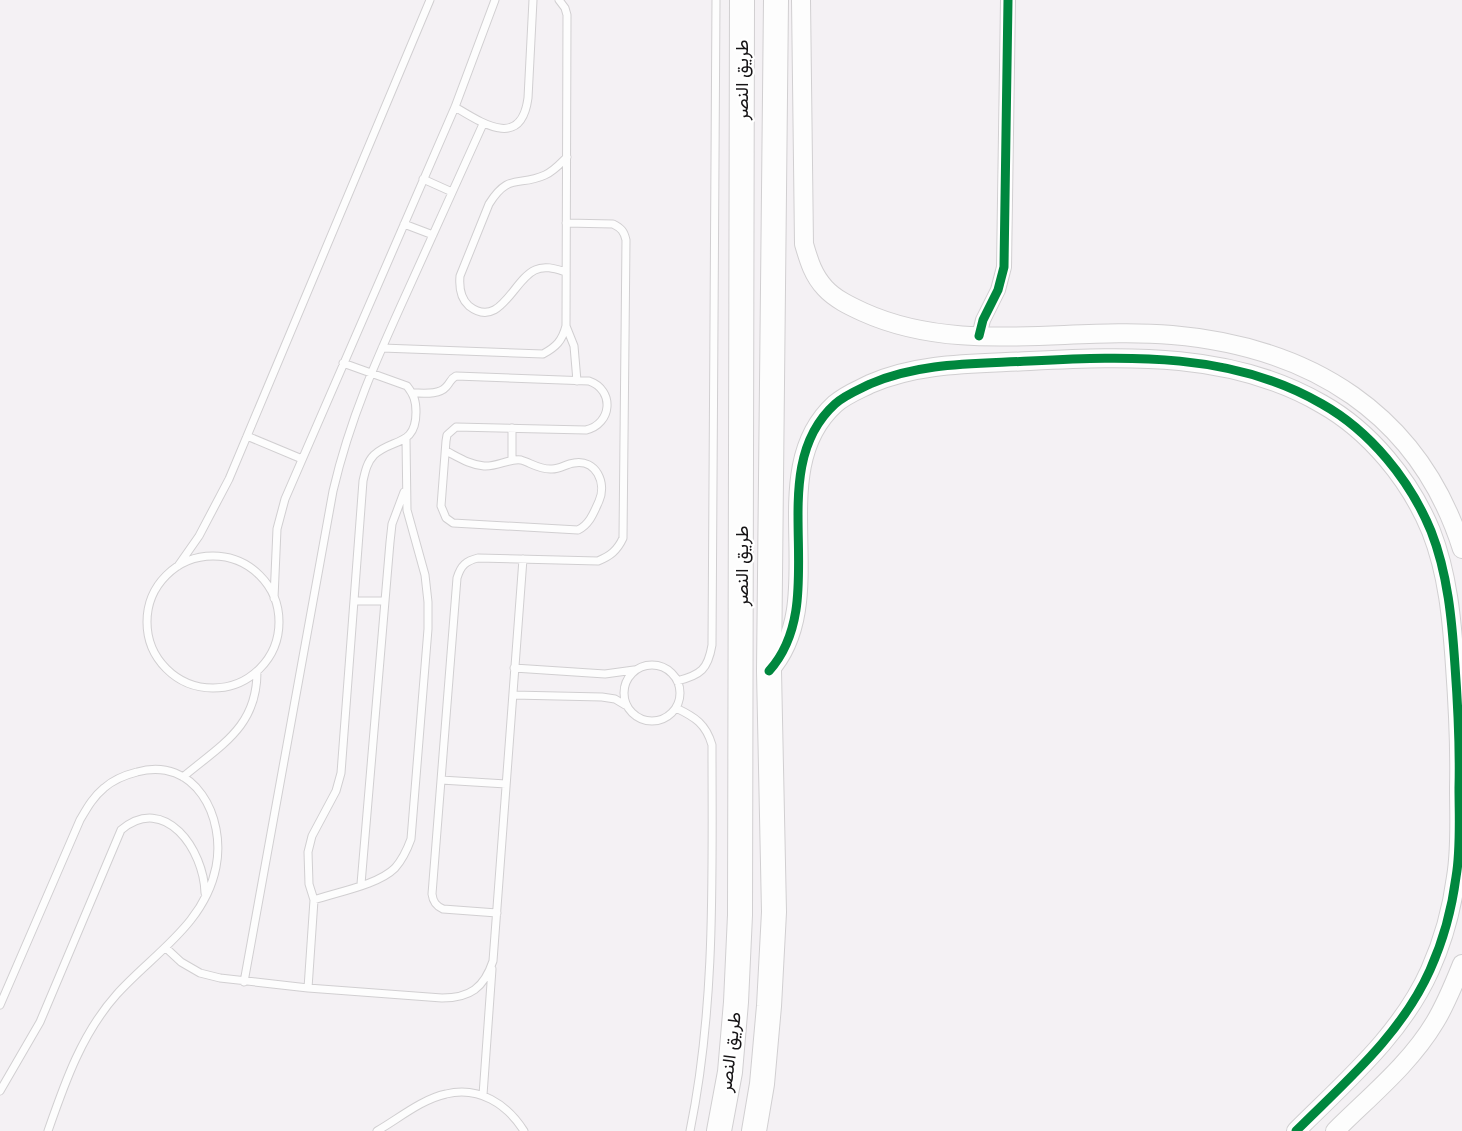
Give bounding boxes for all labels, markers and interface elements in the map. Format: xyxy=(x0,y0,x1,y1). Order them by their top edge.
street label: طريق النصر xyxy=(729,40,754,121)
street label: طريق النصر xyxy=(729,526,754,607)
street label: طريق النصر xyxy=(712,1010,747,1095)

